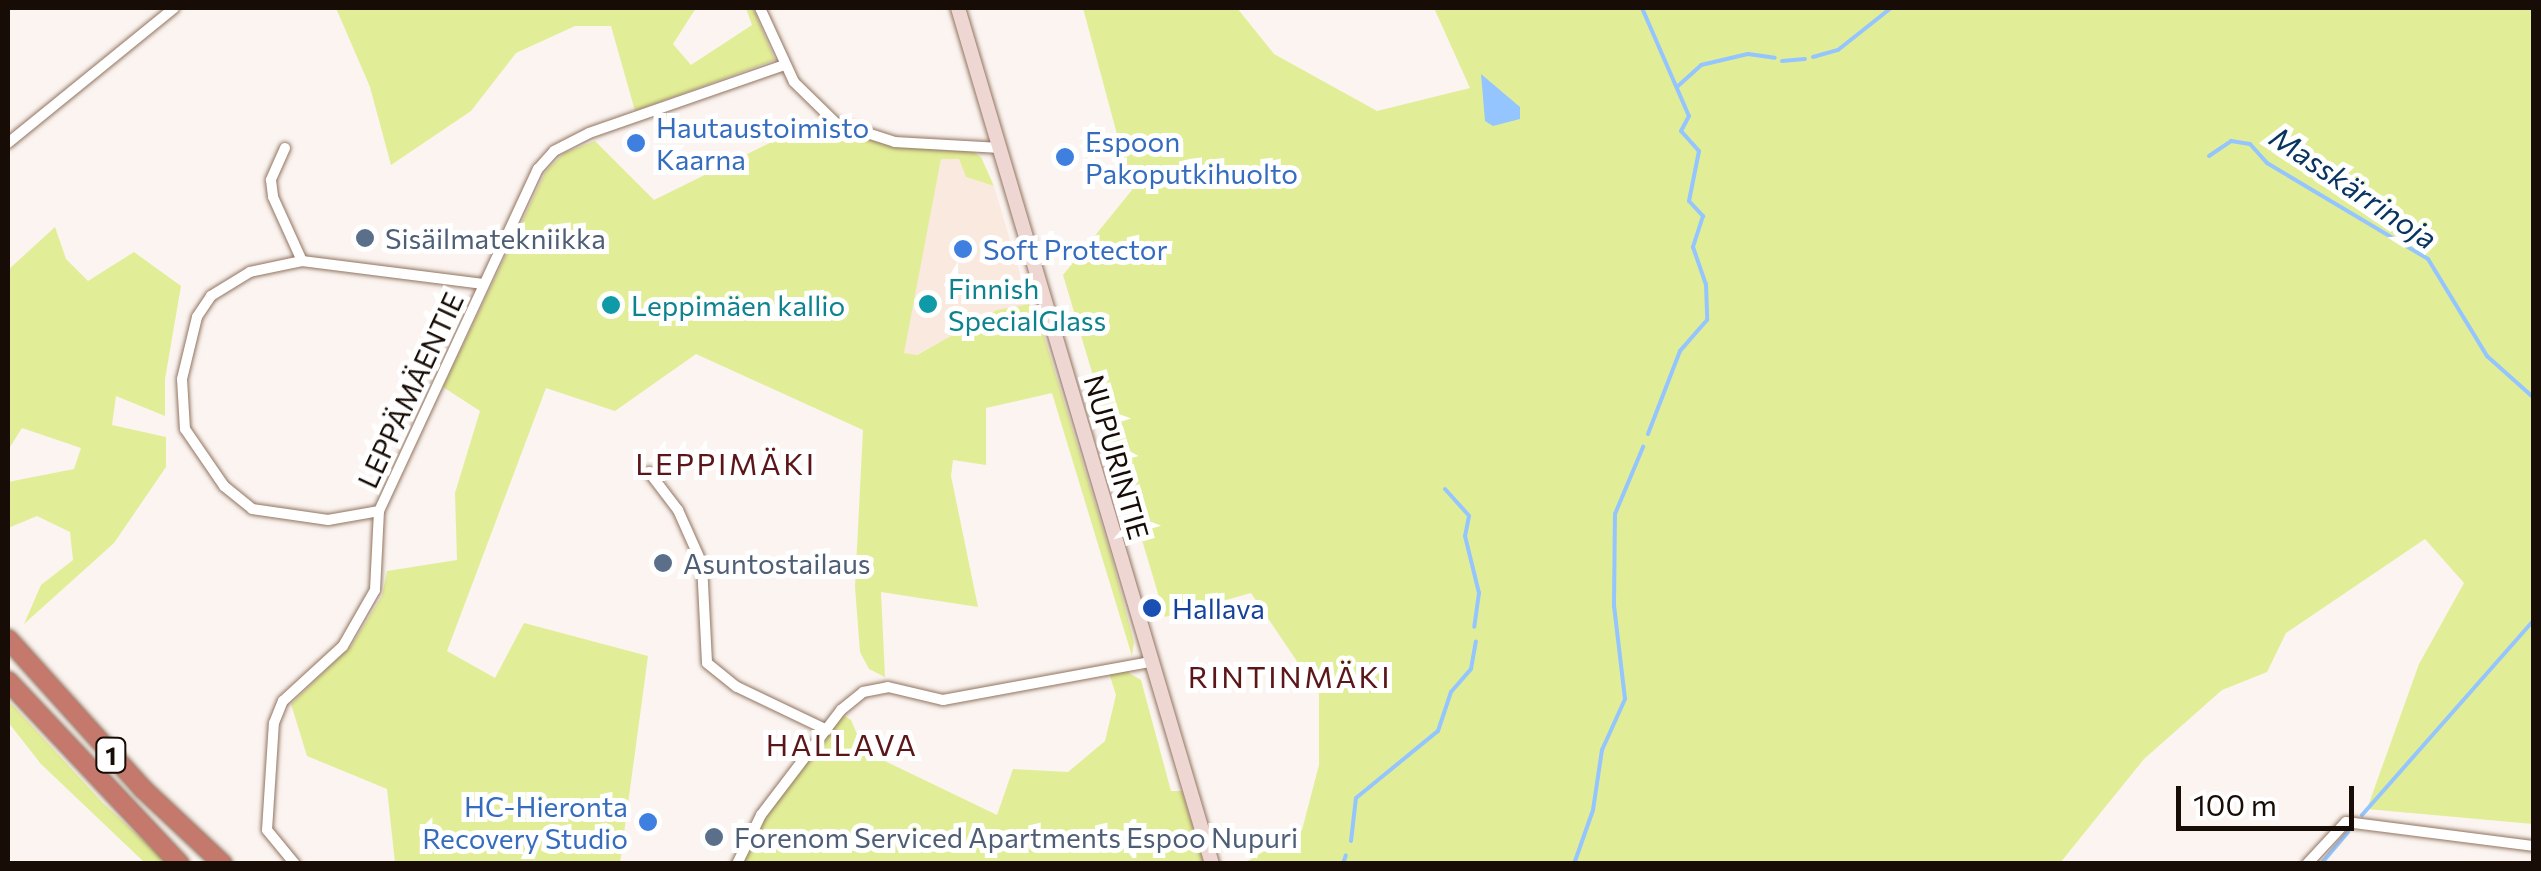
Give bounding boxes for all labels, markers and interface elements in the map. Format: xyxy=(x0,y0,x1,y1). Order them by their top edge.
place label: Hautaustoimisto Kaarna xyxy=(656,110,869,176)
water label: Masskärrinoja xyxy=(2264,118,2444,256)
place label: Espoon Pakoputkihuolto xyxy=(1085,124,1298,190)
marker: Hautaustoimisto Kaarna xyxy=(625,132,647,154)
marker: Espoon Pakoputkihuolto xyxy=(1054,146,1076,168)
place label: Sisäilmatekniikka xyxy=(385,221,606,255)
marker: Sisäilmatekniikka xyxy=(354,227,376,249)
place label: Soft Protector xyxy=(983,232,1168,266)
marker: Soft Protector xyxy=(952,238,974,260)
place label: Finnish SpecialGlass xyxy=(948,271,1106,337)
street label: LEPPÄMÄENTIE xyxy=(350,287,470,493)
place label: Leppimäen kallio xyxy=(631,288,845,322)
marker: Finnish SpecialGlass xyxy=(917,293,939,315)
marker: Leppimäen kallio xyxy=(600,294,622,316)
street label: NUPURINTIE xyxy=(1077,371,1157,543)
district label: LEPPIMÄKI xyxy=(635,445,817,481)
place label: Asuntostailaus xyxy=(683,546,871,580)
marker: Asuntostailaus xyxy=(652,552,674,574)
place label: Hallava xyxy=(1172,591,1265,625)
marker: Hallava xyxy=(1141,597,1163,619)
district label: RINTINMÄKI xyxy=(1188,658,1392,694)
district label: HALLAVA xyxy=(766,726,918,762)
road number: 1 xyxy=(94,735,128,775)
scale bar xyxy=(2181,766,2358,828)
text: 100 m xyxy=(2193,785,2277,822)
place label: HC-Hieronta Recovery Studio xyxy=(422,789,628,855)
marker: HC-Hieronta Recovery Studio xyxy=(637,811,659,833)
place label: Forenom Serviced Apartments Espoo Nupuri xyxy=(734,820,1298,854)
marker: Forenom Serviced Apartments Espoo Nupuri xyxy=(703,826,725,848)

